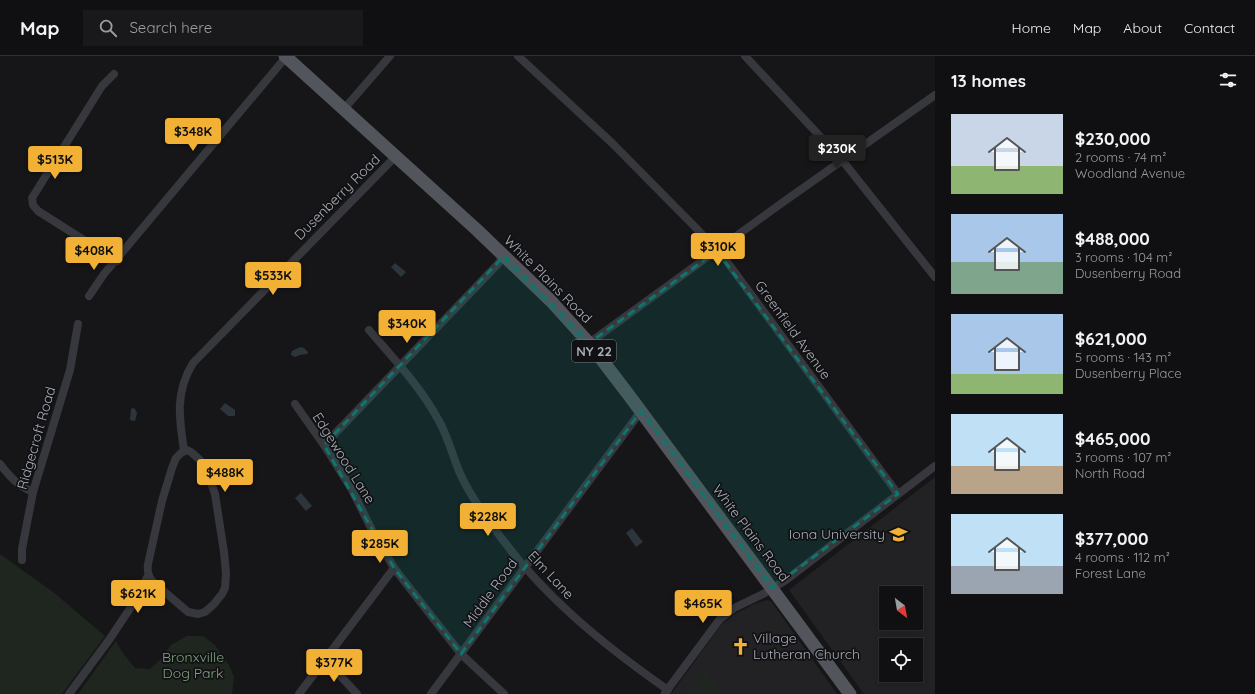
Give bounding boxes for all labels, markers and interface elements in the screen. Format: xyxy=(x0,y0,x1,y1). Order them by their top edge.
search box xyxy=(83,10,363,46)
text: Map xyxy=(20,16,59,40)
icon: search xyxy=(97,17,119,39)
text: Search here xyxy=(129,18,212,37)
text: Home xyxy=(1012,19,1051,37)
text: Map xyxy=(1073,19,1101,37)
text: About xyxy=(1123,19,1162,37)
text: Contact xyxy=(1184,19,1235,37)
icon: filters xyxy=(1217,69,1239,91)
text: 13 homes xyxy=(951,70,1026,91)
pin: $348K xyxy=(165,118,221,152)
text: $348K xyxy=(174,123,212,139)
text: $230,000 xyxy=(1075,128,1150,149)
icon: home xyxy=(983,130,1031,178)
pin: $230K xyxy=(809,135,865,169)
text: $230K xyxy=(818,140,856,156)
pin: $513K xyxy=(27,146,83,180)
text: 2 rooms · 74 m² xyxy=(1075,149,1166,165)
street label: Dusenberry Road xyxy=(290,150,384,244)
text: $513K xyxy=(37,151,73,167)
text: Woodland Avenue xyxy=(1075,165,1185,181)
text: $488,000 xyxy=(1075,228,1150,249)
icon: home xyxy=(983,230,1031,278)
street label: White Plains Road xyxy=(500,231,596,327)
pin: $310K xyxy=(690,233,746,267)
pin: $408K xyxy=(66,237,122,271)
text: $310K xyxy=(700,238,736,254)
text: $408K xyxy=(74,242,114,258)
text: 3 rooms · 104 m² xyxy=(1075,249,1172,265)
pin: $533K xyxy=(245,262,301,296)
text: Dusenberry Road xyxy=(1075,265,1181,281)
text: $533K xyxy=(254,267,292,283)
street label: Greenfield Avenue xyxy=(751,277,835,383)
pin: $340K xyxy=(379,310,435,344)
text: $340K xyxy=(388,315,426,331)
text: $621,000 xyxy=(1075,328,1147,349)
icon: home xyxy=(983,330,1031,378)
road number: NY 22 xyxy=(572,340,616,362)
text: 5 rooms · 143 m² xyxy=(1075,349,1171,365)
text: Dusenberry Place xyxy=(1075,365,1182,381)
street label: Ridgecroft Road xyxy=(13,384,59,492)
street label: Edgewood Lane xyxy=(309,409,379,507)
text: $465,000 xyxy=(1075,428,1150,449)
icon: home xyxy=(983,430,1031,478)
text: 3 rooms · 107 m² xyxy=(1075,449,1171,465)
pin: $488K xyxy=(197,459,253,493)
text: $488K xyxy=(206,464,244,480)
text: North Road xyxy=(1075,465,1145,481)
street label: White Plains Road xyxy=(709,481,793,585)
pin: $228K xyxy=(460,503,516,537)
text: $228K xyxy=(469,508,507,524)
school or university icon: Iona University xyxy=(888,524,908,544)
place label: Iona University xyxy=(789,525,885,543)
text: $377,000 xyxy=(1075,528,1148,549)
pin: $285K xyxy=(352,530,408,564)
icon: home xyxy=(983,530,1031,578)
text: $285K xyxy=(361,535,399,551)
street label: Elm Lane xyxy=(524,547,578,603)
text: 4 rooms · 112 m² xyxy=(1075,549,1170,565)
street label: Middle Road xyxy=(459,555,521,631)
text: Forest Lane xyxy=(1075,565,1146,581)
pin: $621K xyxy=(110,580,166,614)
text: $621K xyxy=(120,585,156,601)
north arrow xyxy=(879,586,923,630)
map controls xyxy=(879,586,923,682)
pin: $465K xyxy=(675,590,731,624)
text: $465K xyxy=(684,595,722,611)
place label: Village Lutheran Church xyxy=(753,629,860,663)
church icon: Village Lutheran Church xyxy=(730,636,750,656)
button: locate xyxy=(879,638,923,682)
park label: Bronxville Dog Park xyxy=(162,648,224,682)
pin: $377K xyxy=(306,649,362,683)
text: $377K xyxy=(315,654,353,670)

